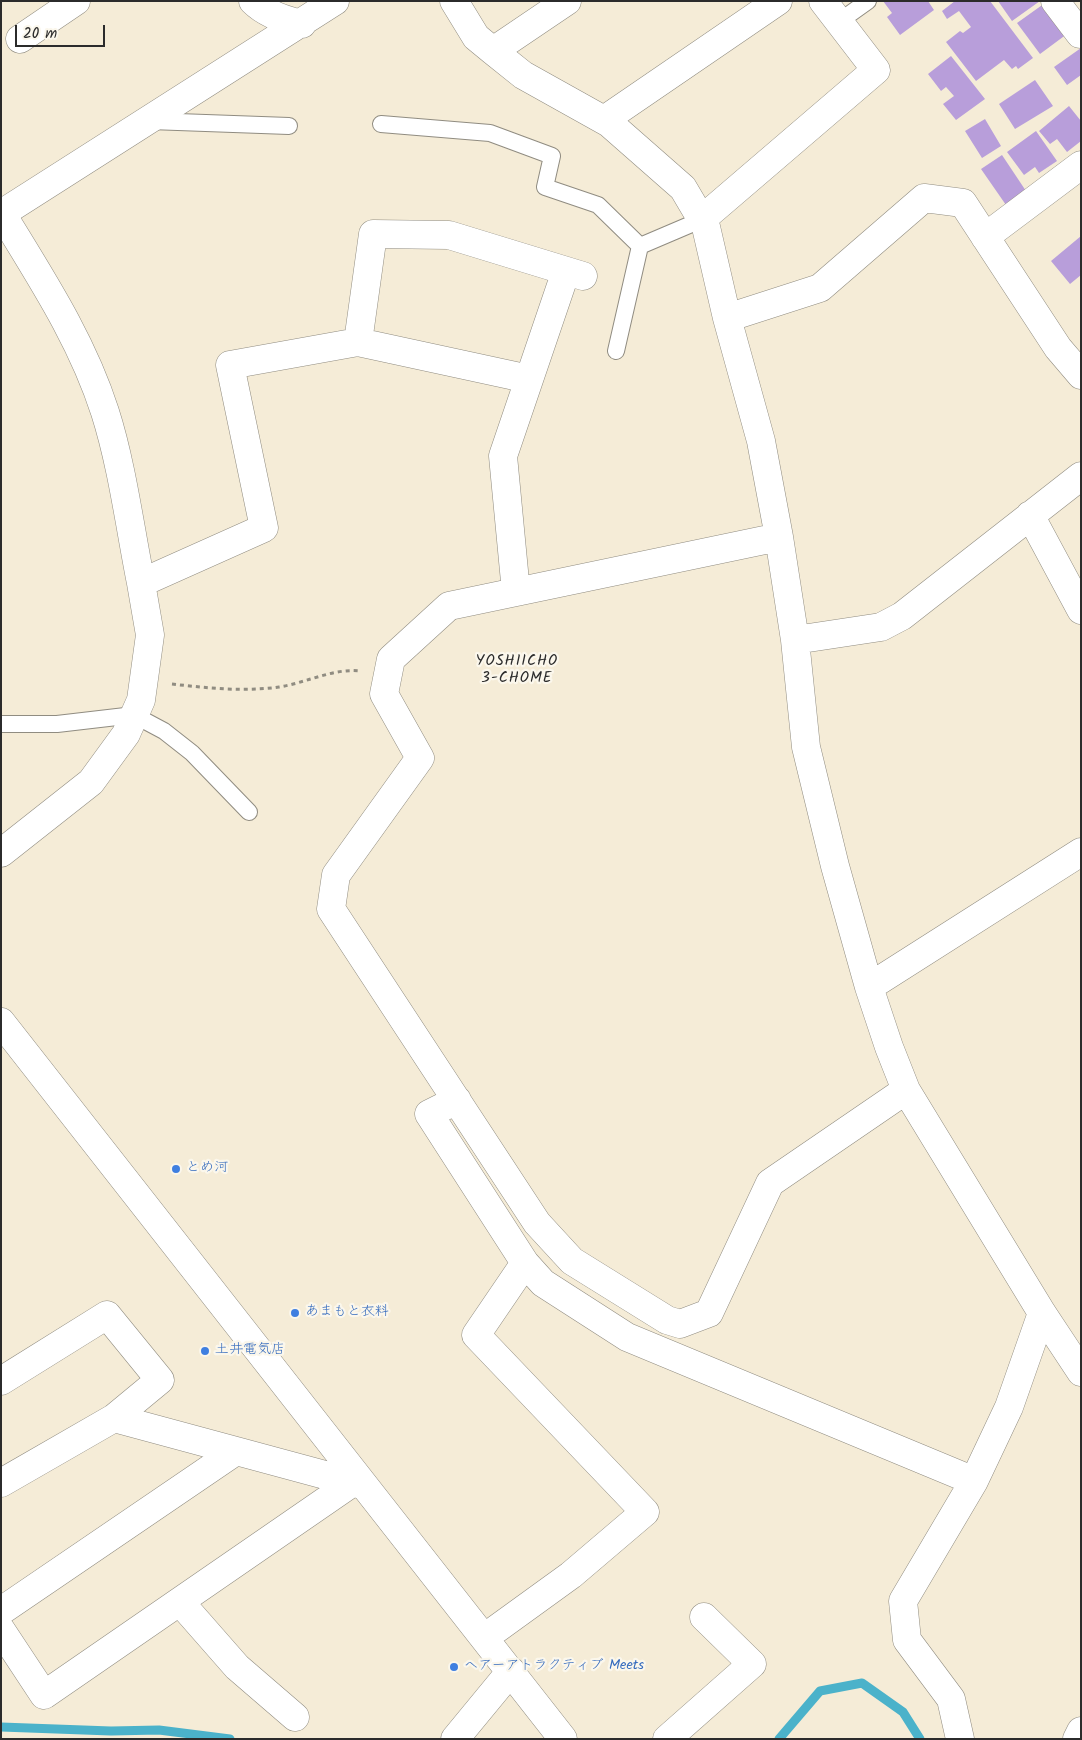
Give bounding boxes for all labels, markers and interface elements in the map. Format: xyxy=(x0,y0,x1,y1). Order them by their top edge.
scale bar xyxy=(18,15,108,47)
text: 20 m xyxy=(23,22,57,46)
district label: YOSHIICHO 3-CHOME xyxy=(475,653,559,688)
place label: とめ河 xyxy=(186,1161,228,1177)
marker: とめ河 xyxy=(170,1163,182,1175)
place label: あまもと衣料 xyxy=(305,1305,389,1321)
marker: あまもと衣料 xyxy=(289,1307,301,1319)
place label: 土井電気店 xyxy=(215,1343,285,1359)
marker: 土井電気店 xyxy=(199,1345,211,1357)
place label: ヘアーアトラクティブ Meets xyxy=(464,1659,644,1675)
marker: ヘアーアトラクティブ Meets xyxy=(448,1661,460,1673)

